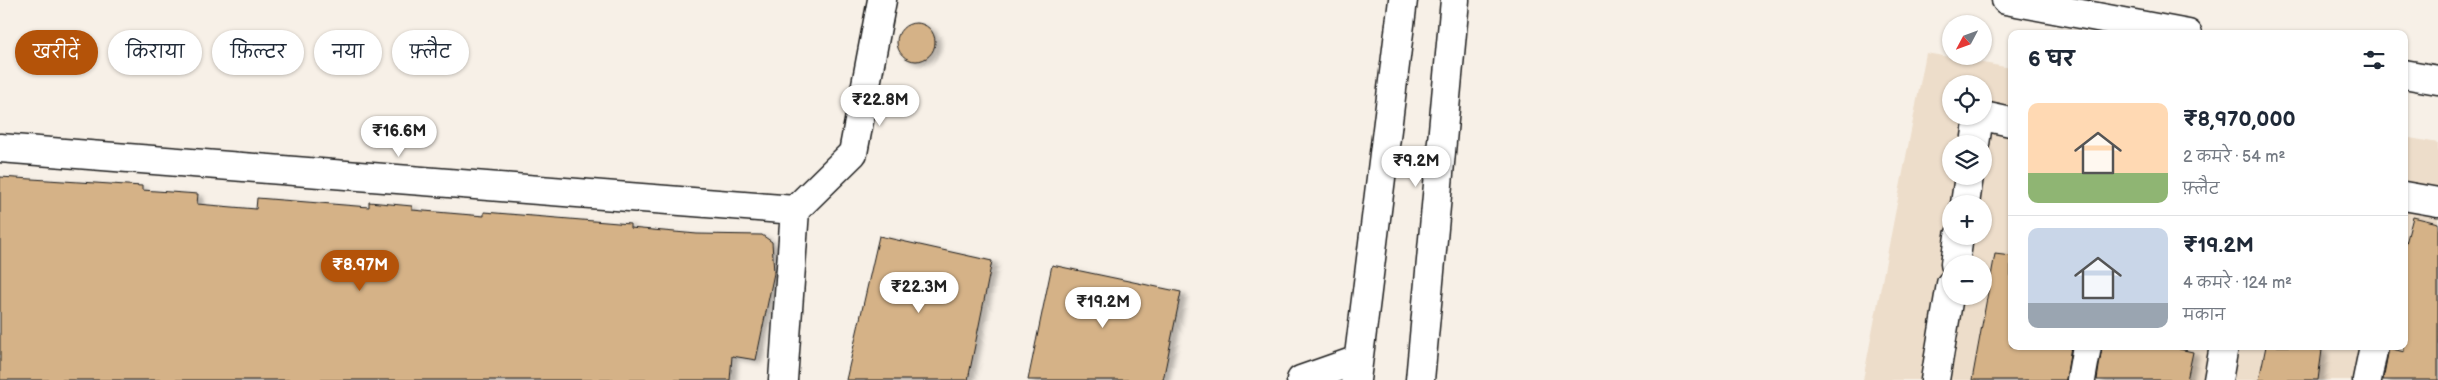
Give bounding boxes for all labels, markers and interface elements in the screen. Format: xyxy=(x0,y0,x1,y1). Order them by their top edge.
north arrow xyxy=(1942,15,1992,65)
map controls xyxy=(1942,15,1992,305)
chip: खरीदें xyxy=(15,30,98,75)
chip: किराया xyxy=(108,30,202,75)
chip: फ़िल्टर xyxy=(212,30,304,75)
chip: नया xyxy=(314,30,382,75)
chip: फ़्लैट xyxy=(392,30,469,75)
icon: filters xyxy=(2360,46,2388,74)
text: 6 घर xyxy=(2028,47,2074,72)
button: locate xyxy=(1942,75,1992,125)
pin: ₹22.8M xyxy=(839,84,921,127)
text: ₹22.8M xyxy=(851,91,909,110)
text: ₹8,970,000 xyxy=(2183,107,2296,132)
pin: ₹16.6M xyxy=(358,116,440,158)
text: ₹16.6M xyxy=(372,122,426,141)
icon: home xyxy=(2068,123,2128,183)
button: layers xyxy=(1942,135,1992,185)
pin: ₹9.2M xyxy=(1381,146,1451,188)
text: 2 कमरे · 54 m² xyxy=(2183,148,2285,167)
text: ₹9.2M xyxy=(1392,152,1440,171)
text: फ़्लैट xyxy=(2183,180,2219,199)
button: + xyxy=(1942,195,1992,245)
text: ₹19.2M xyxy=(2183,233,2254,258)
icon: home xyxy=(2068,248,2128,308)
pin: ₹8.97M xyxy=(319,250,401,292)
button: − xyxy=(1942,255,1992,305)
text: ₹8.97M xyxy=(332,256,388,275)
pin: ₹22.3M xyxy=(878,272,960,314)
text: 4 कमरे · 124 m² xyxy=(2183,274,2292,293)
text: ₹22.3M xyxy=(891,278,947,297)
pin: ₹19.2M xyxy=(1062,286,1144,329)
text: ₹19.2M xyxy=(1076,293,1130,312)
text: मकान xyxy=(2183,306,2225,325)

